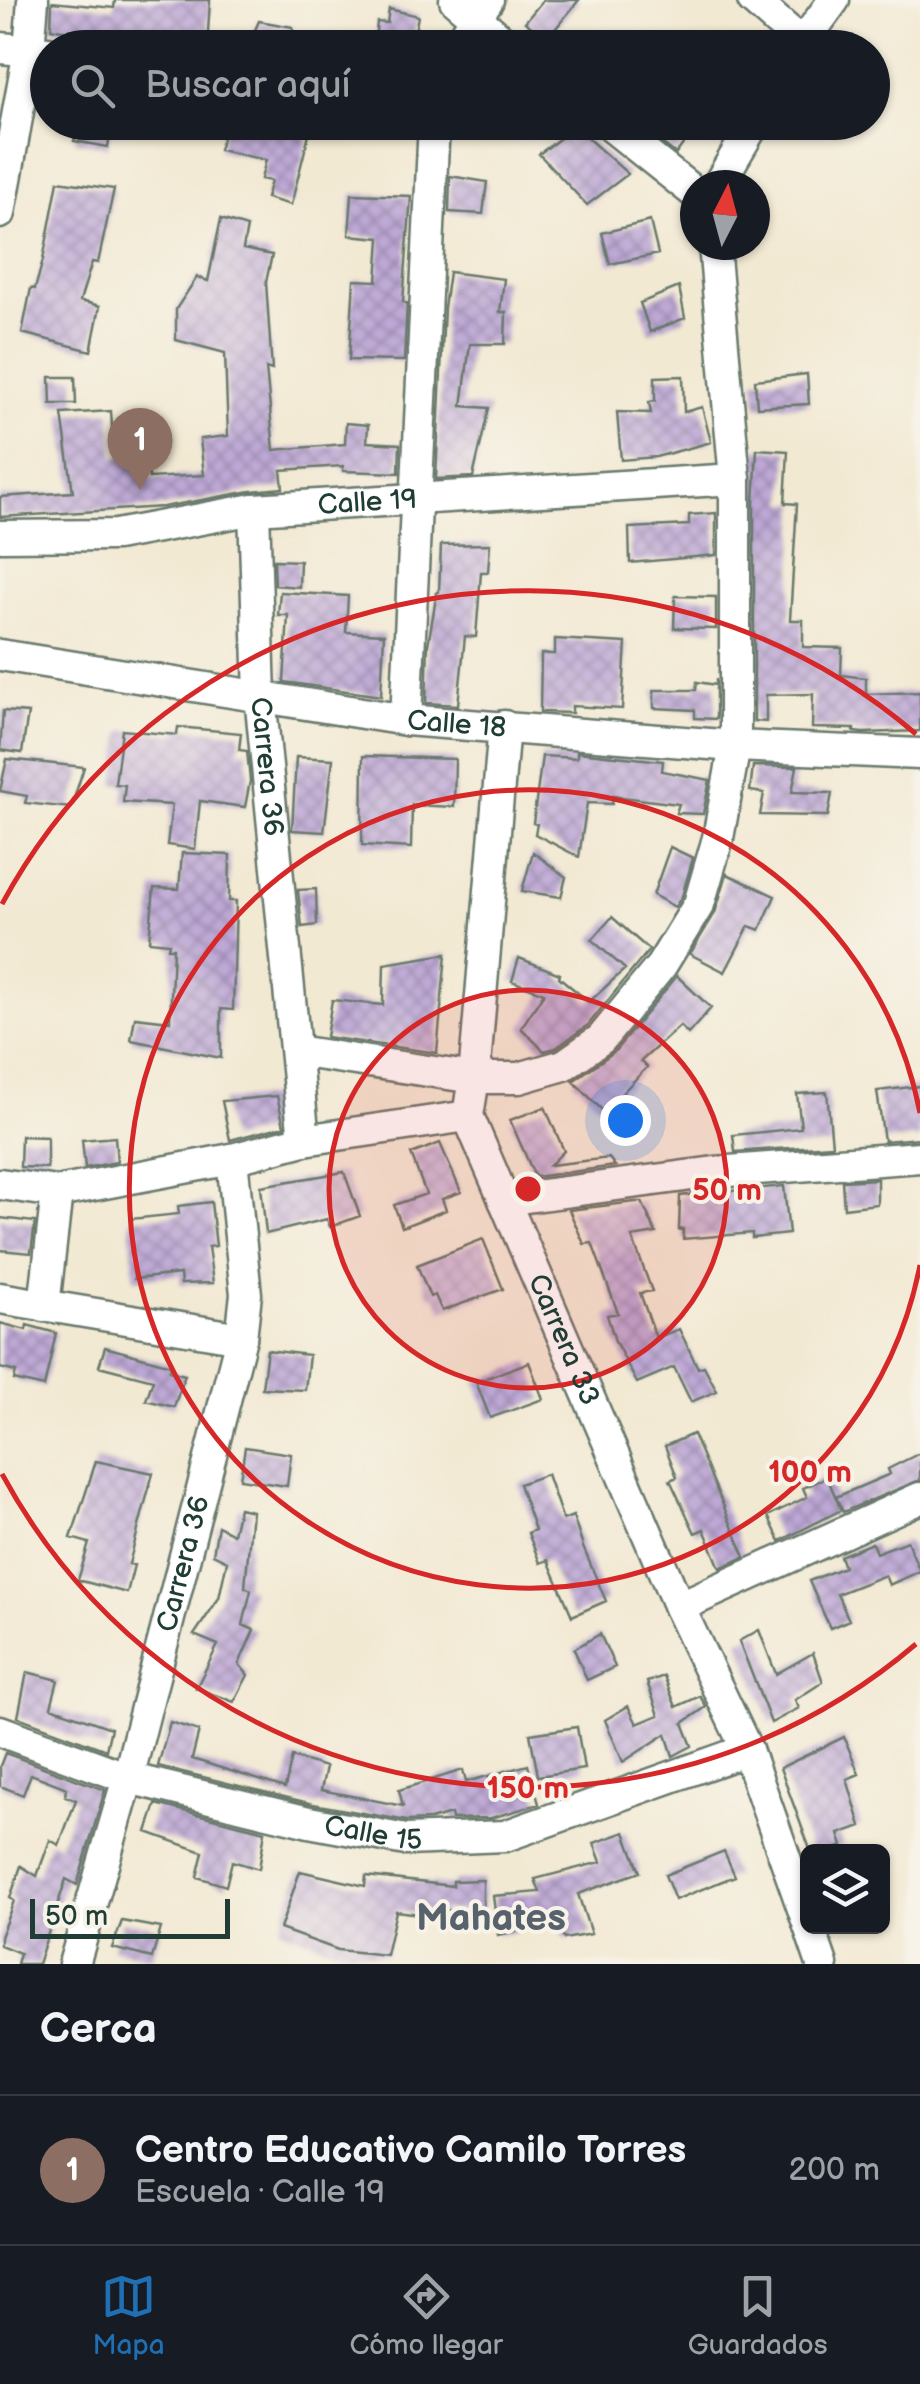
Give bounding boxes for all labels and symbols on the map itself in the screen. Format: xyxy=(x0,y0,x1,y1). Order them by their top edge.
north arrow xyxy=(680,170,770,260)
pin: 1 xyxy=(108,408,172,490)
street label: Calle 19 xyxy=(317,482,418,521)
street label: Carrera 36 xyxy=(244,696,290,838)
street label: Calle 18 xyxy=(406,704,508,744)
your location xyxy=(600,1095,651,1146)
centre of rings xyxy=(510,1171,546,1207)
text: 50 m xyxy=(692,1173,762,1209)
street label: Carrera 33 xyxy=(521,1269,607,1410)
text: 100 m xyxy=(768,1455,852,1491)
street label: Carrera 36 xyxy=(150,1492,216,1635)
text: 150 m xyxy=(487,1771,569,1807)
street label: Calle 15 xyxy=(322,1809,423,1856)
scale bar xyxy=(30,1894,230,1938)
district label: Mahates xyxy=(416,1896,566,1941)

